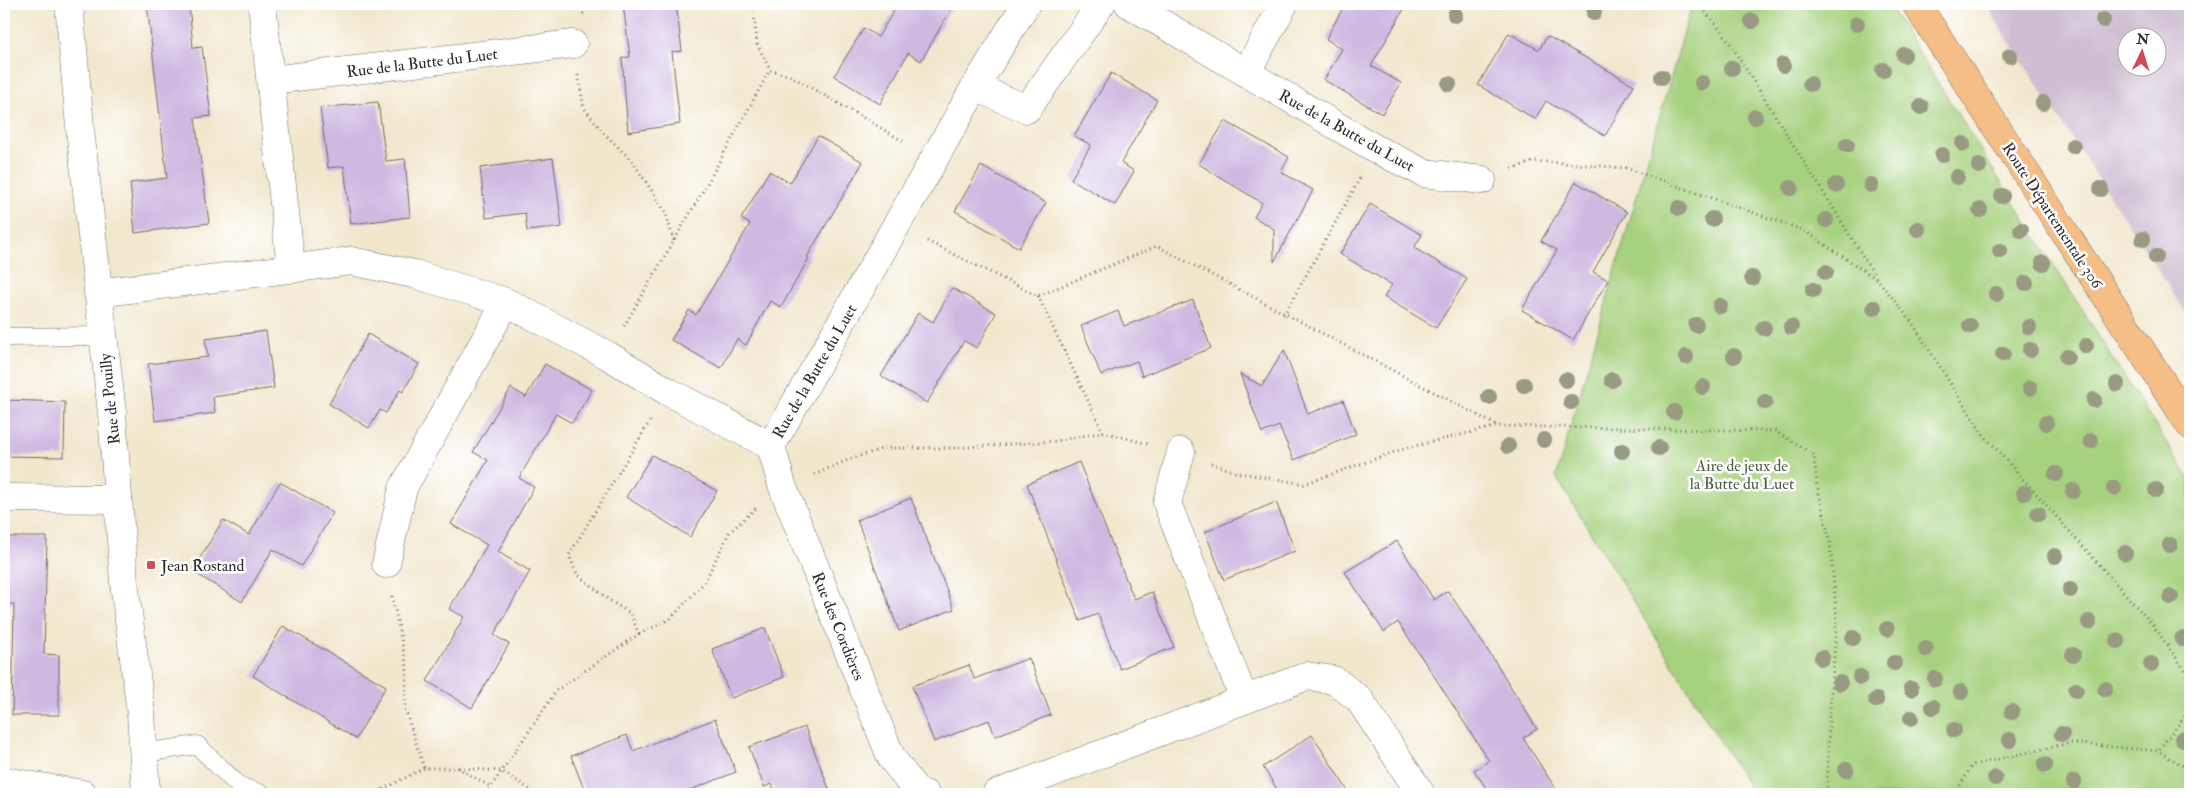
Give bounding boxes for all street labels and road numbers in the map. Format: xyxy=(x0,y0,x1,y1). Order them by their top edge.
street label: Rue de la Butte du Luet xyxy=(345,44,499,82)
street label: Rue de la Butte du Luet xyxy=(1275,85,1418,176)
street label: Route Départementale 306 xyxy=(1997,139,2107,294)
street label: Rue de la Butte du Luet xyxy=(768,301,862,442)
street label: Rue de Pouilly xyxy=(95,351,125,446)
street label: Rue des Cordières xyxy=(807,569,869,684)

